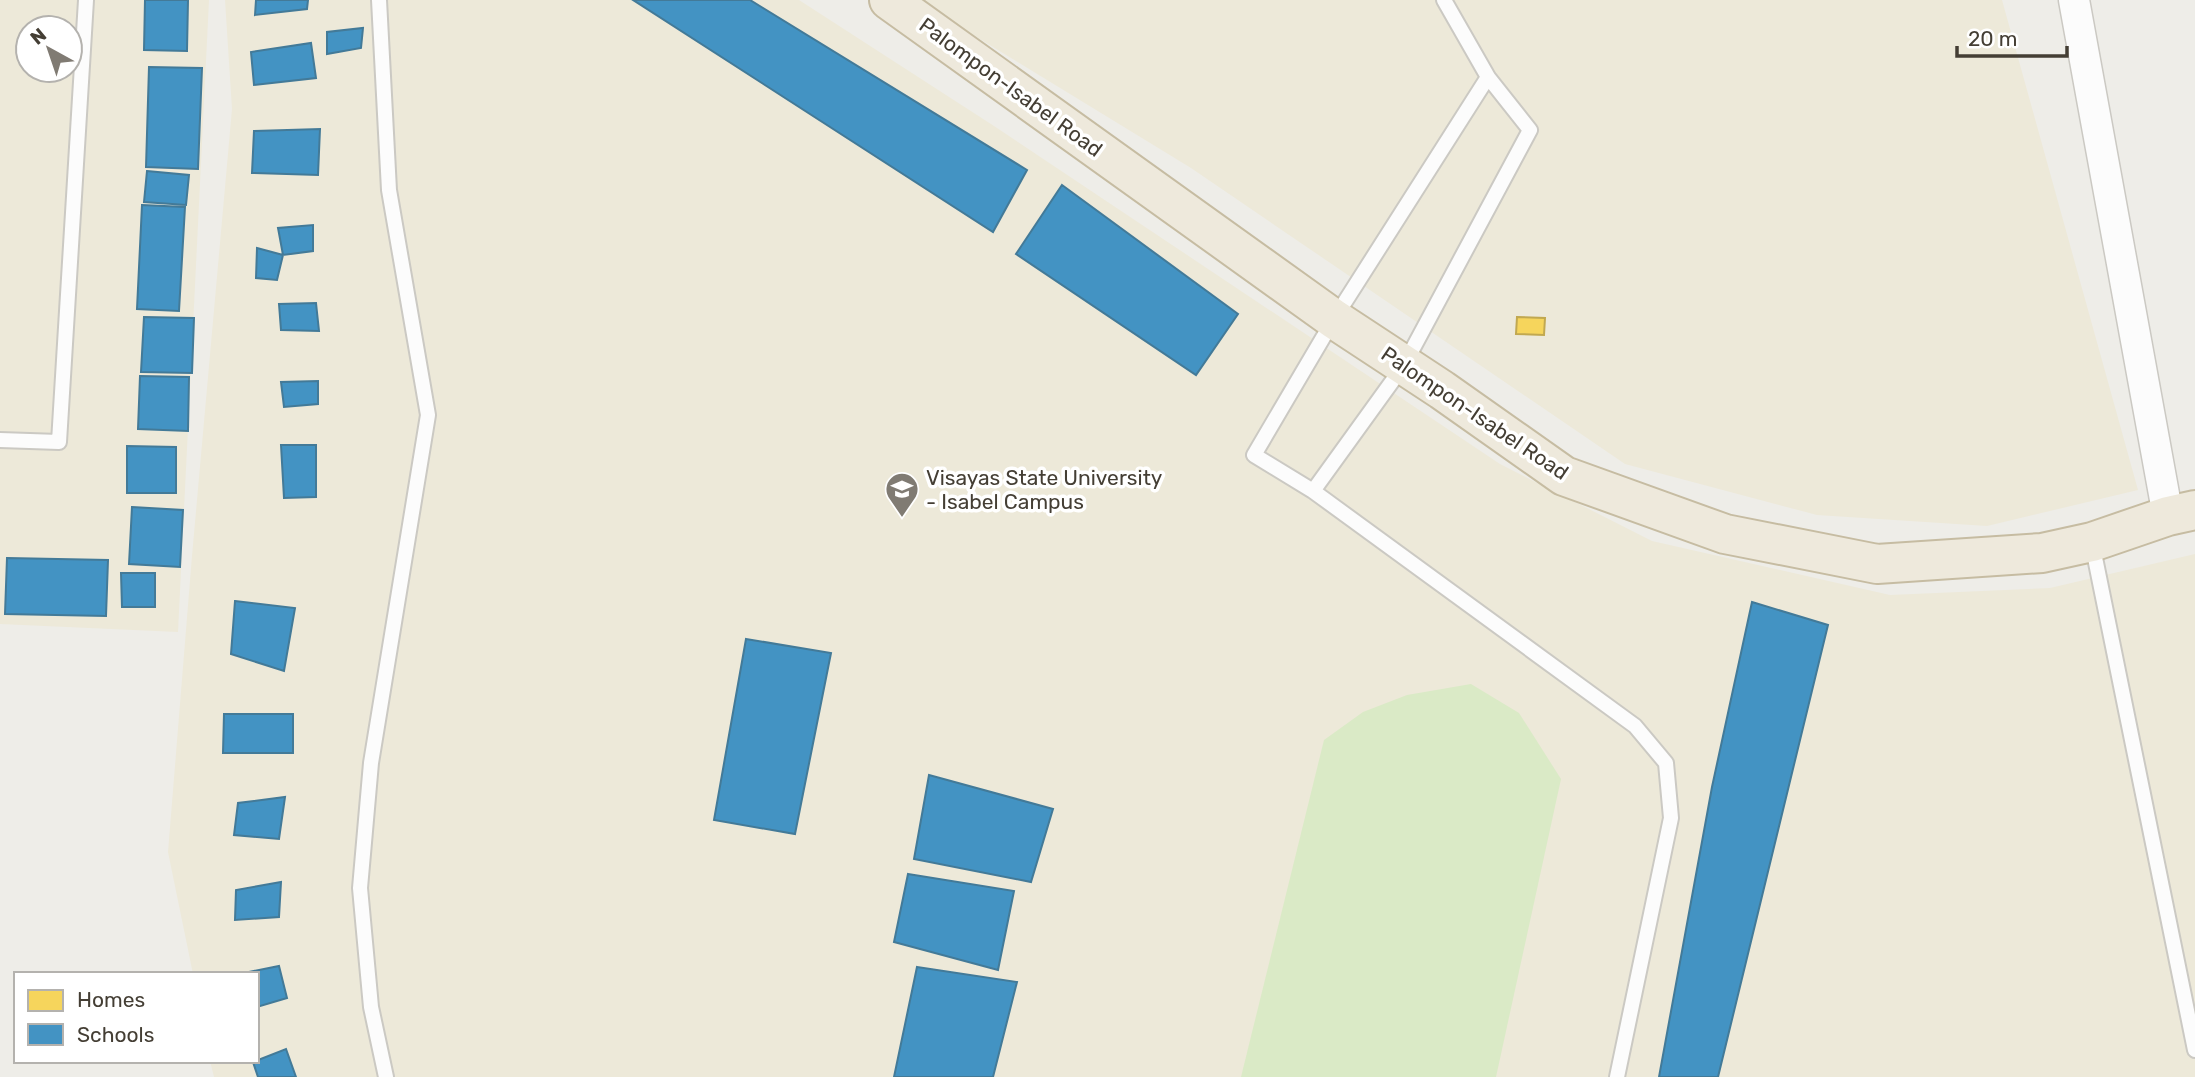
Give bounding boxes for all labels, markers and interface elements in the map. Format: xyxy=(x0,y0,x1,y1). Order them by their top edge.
street label: Palompon-Isabel Road xyxy=(915,12,1107,162)
north arrow xyxy=(14,14,84,84)
scale bar xyxy=(1957,14,2067,58)
text: N xyxy=(26,23,51,50)
text: 20 m xyxy=(1968,26,2017,51)
street label: Palompon-Isabel Road xyxy=(1377,341,1573,485)
place label: Visayas State University - Isabel Campus xyxy=(926,465,1163,514)
school or university icon: Visayas State University - Isabel Campus xyxy=(883,470,921,519)
legend xyxy=(14,972,259,1063)
text: Homes xyxy=(77,987,145,1012)
text: Schools xyxy=(77,1022,154,1047)

